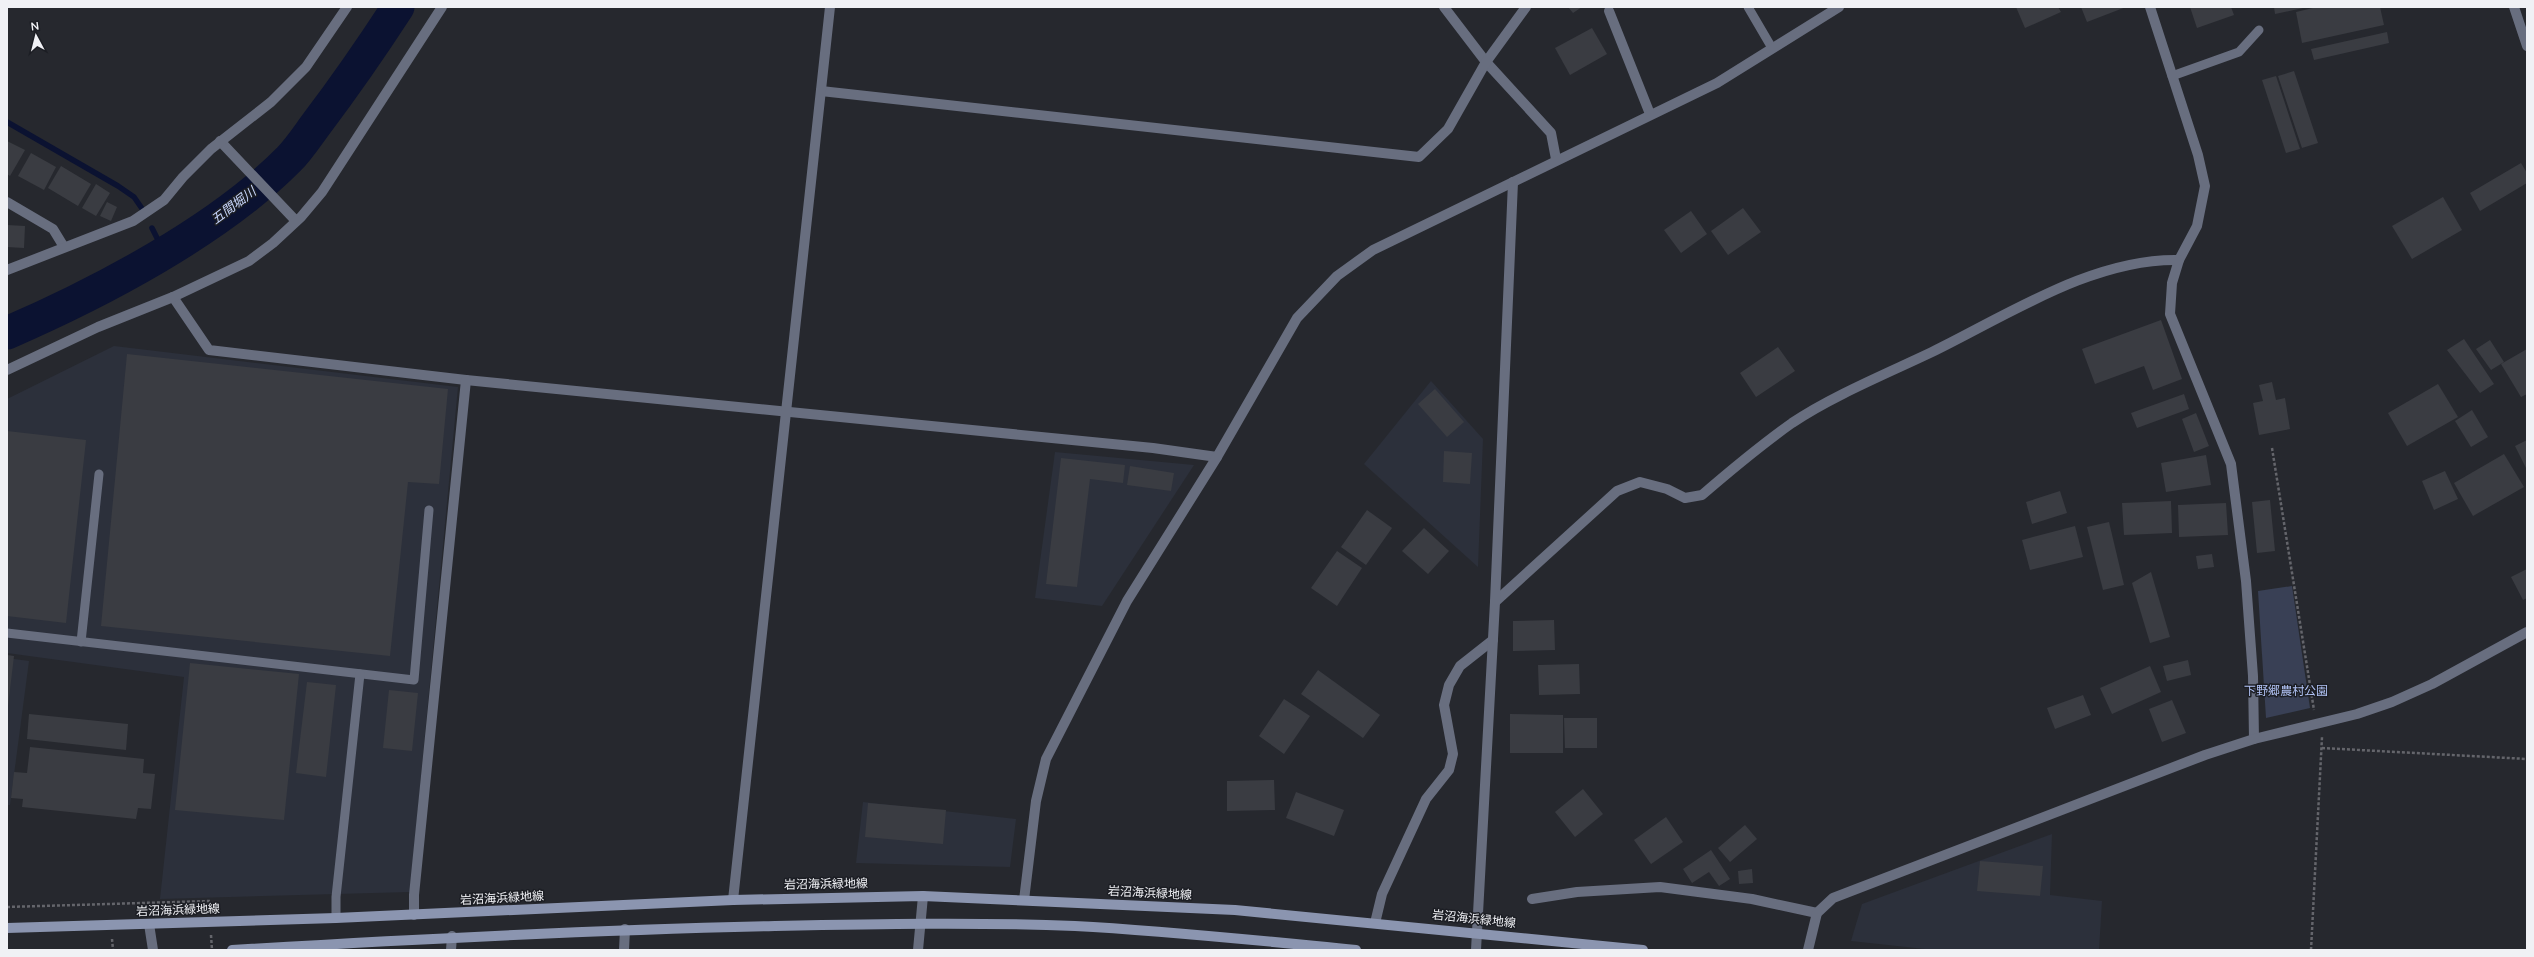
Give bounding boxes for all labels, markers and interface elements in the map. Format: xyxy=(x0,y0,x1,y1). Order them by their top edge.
north arrow xyxy=(16,16,56,56)
text: N xyxy=(30,19,40,34)
water label: 五間堀川 xyxy=(207,182,260,227)
park label: 下野郷農村公園 xyxy=(2244,683,2328,698)
street label: 岩沼海浜緑地線 xyxy=(784,875,868,892)
street label: 岩沼海浜緑地線 xyxy=(1108,883,1192,902)
street label: 岩沼海浜緑地線 xyxy=(460,888,544,907)
street label: 岩沼海浜緑地線 xyxy=(136,901,220,918)
street label: 岩沼海浜緑地線 xyxy=(1431,907,1517,930)

